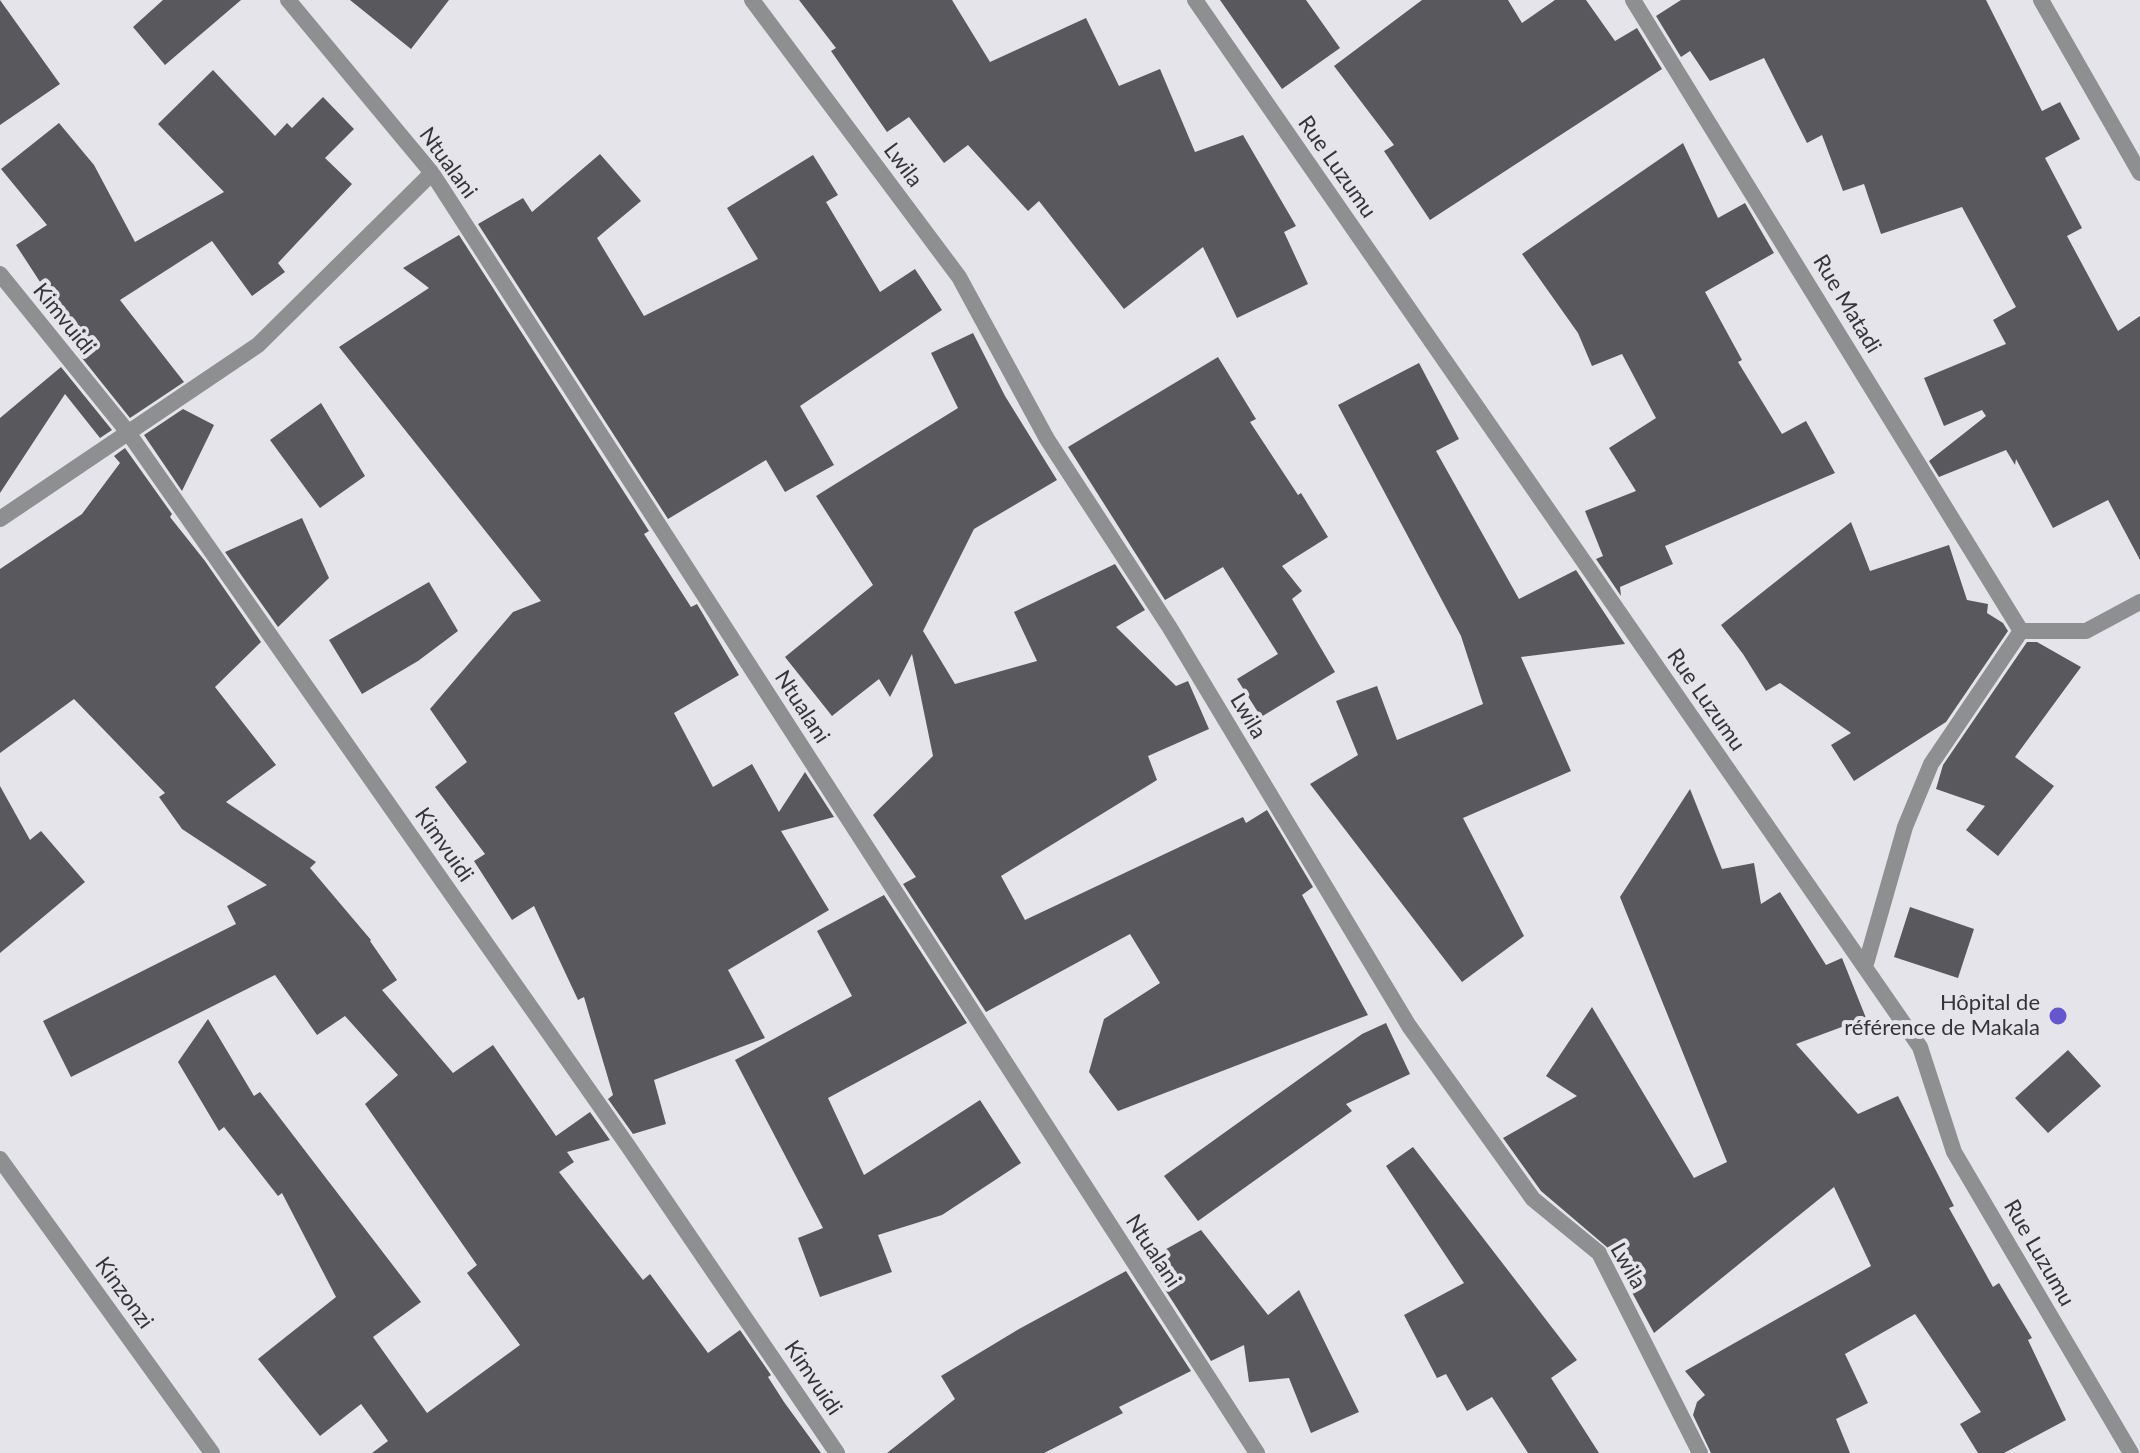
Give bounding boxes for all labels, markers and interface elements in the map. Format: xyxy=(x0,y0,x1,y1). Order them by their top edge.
street label: Rue Luzumu xyxy=(1292,111,1382,223)
street label: Ntualani xyxy=(413,122,483,204)
street label: Lwila xyxy=(878,138,928,192)
street label: Rue Matadi xyxy=(1807,250,1887,358)
street label: Kimvuidi xyxy=(27,278,101,360)
street label: Rue Luzumu xyxy=(1661,644,1751,756)
street label: Ntualani xyxy=(769,666,835,748)
street label: Lwila xyxy=(1224,688,1272,744)
street label: Kimvuidi xyxy=(409,803,479,887)
place label: Hôpital de référence de Makala xyxy=(1844,990,2040,1042)
marker: Hôpital de référence de Makala xyxy=(2047,1005,2069,1027)
street label: Rue Luzumu xyxy=(1998,1195,2080,1311)
street label: Ntualani xyxy=(1120,1210,1186,1292)
street label: Lwila xyxy=(1604,1238,1652,1294)
street label: Kinzonzi xyxy=(89,1252,159,1334)
street label: Kimvuidi xyxy=(779,1336,847,1420)

